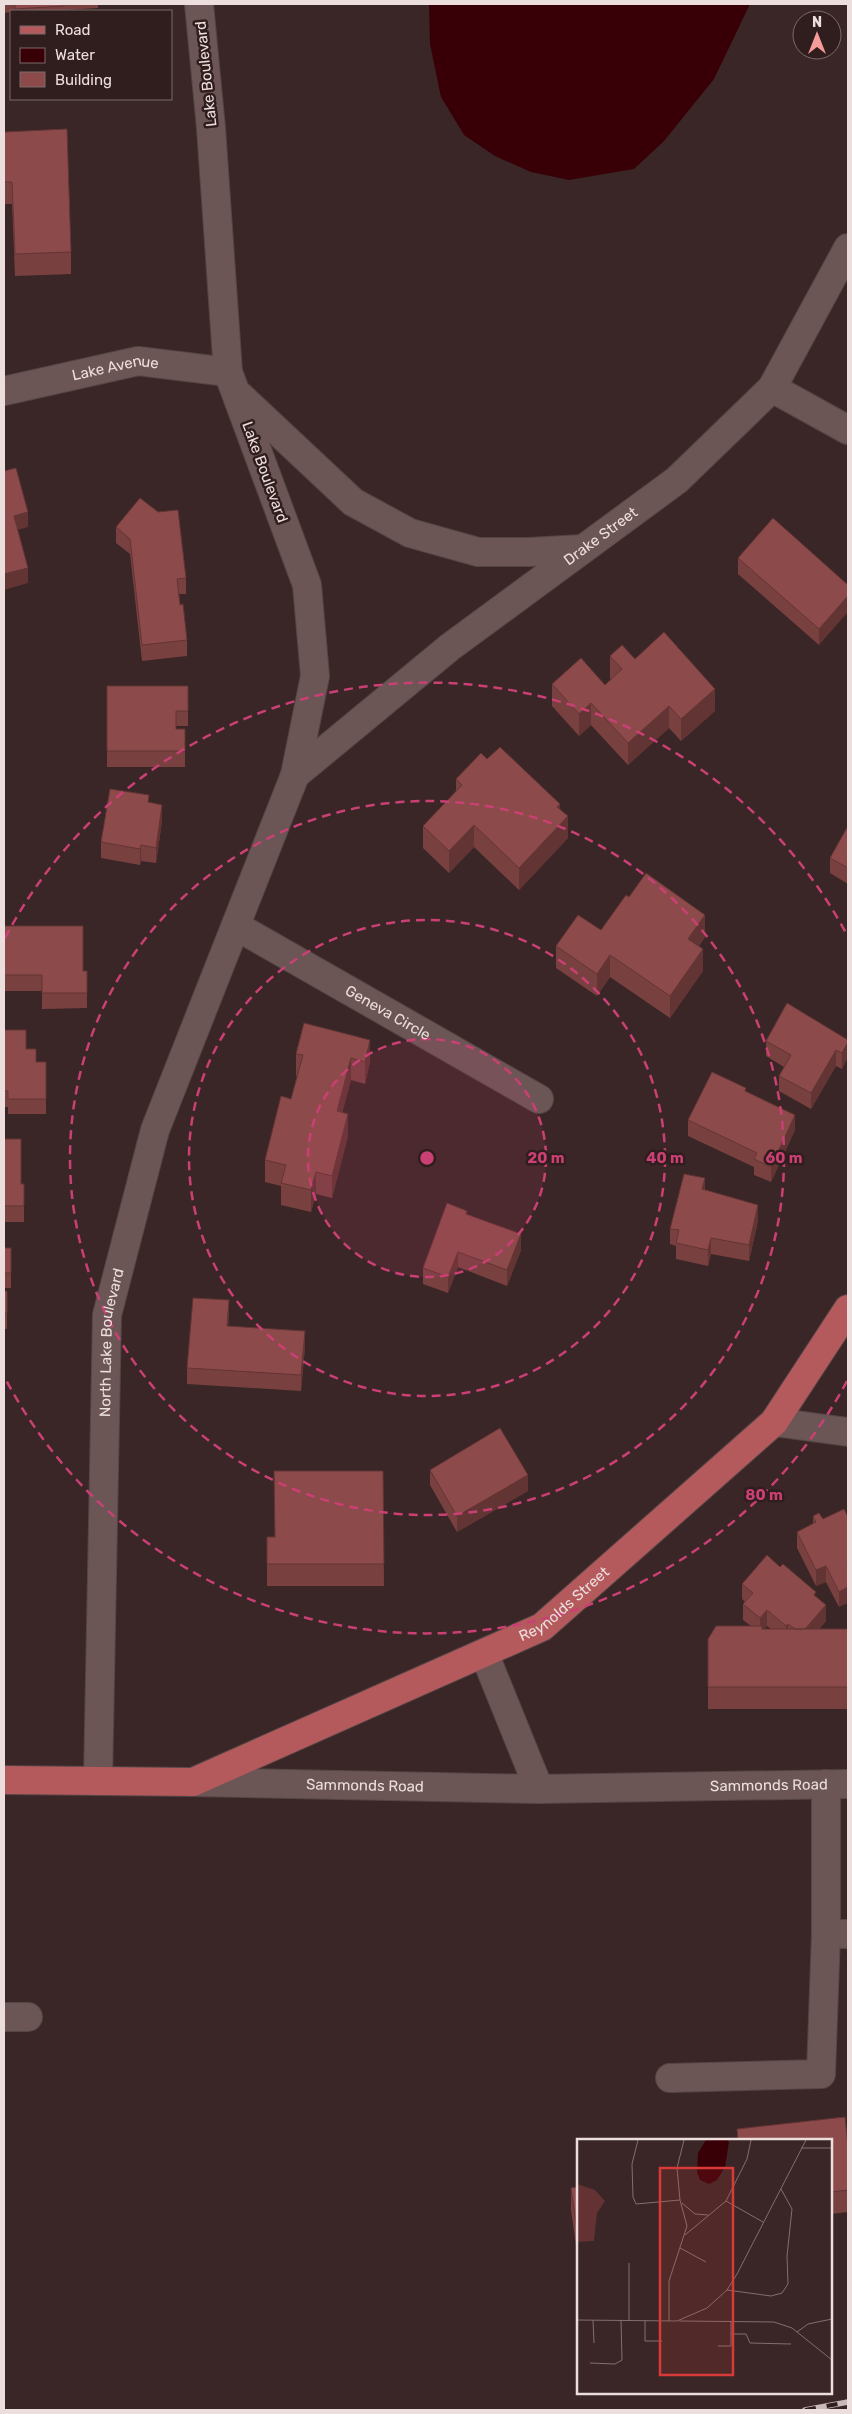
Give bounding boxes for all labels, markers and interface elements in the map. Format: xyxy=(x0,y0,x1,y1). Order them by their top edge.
legend xyxy=(10,10,172,100)
north arrow xyxy=(792,10,842,60)
text: N xyxy=(812,14,822,31)
street label: Lake Boulevard xyxy=(191,20,221,128)
text: Road xyxy=(55,21,91,39)
text: Water xyxy=(55,46,95,64)
text: Building xyxy=(55,71,112,89)
street label: Lake Avenue xyxy=(70,351,160,385)
street label: Lake Boulevard xyxy=(238,419,292,525)
street label: Drake Street xyxy=(560,503,641,569)
street label: Geneva Circle xyxy=(342,981,434,1044)
centre of rings xyxy=(418,1149,436,1167)
text: 20 m xyxy=(528,1149,564,1167)
text: 40 m xyxy=(646,1149,684,1167)
text: 60 m xyxy=(766,1149,802,1167)
street label: North Lake Boulevard xyxy=(96,1266,128,1417)
text: 80 m xyxy=(745,1486,783,1504)
street label: Reynolds Street xyxy=(516,1563,613,1645)
street label: Sammonds Road xyxy=(306,1775,424,1796)
street label: Sammonds Road xyxy=(710,1775,828,1795)
inset map xyxy=(577,2139,832,2394)

